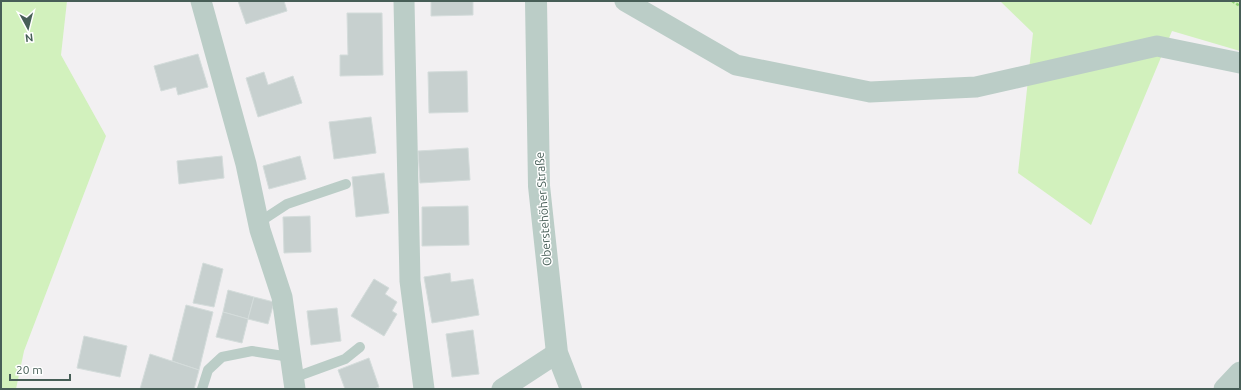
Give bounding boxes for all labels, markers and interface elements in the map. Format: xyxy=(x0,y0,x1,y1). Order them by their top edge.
north arrow xyxy=(8,8,48,48)
text: N xyxy=(24,31,34,44)
street label: Oberstehöher Straße xyxy=(533,152,553,266)
scale bar xyxy=(10,356,70,382)
text: 20 m xyxy=(16,363,43,376)

